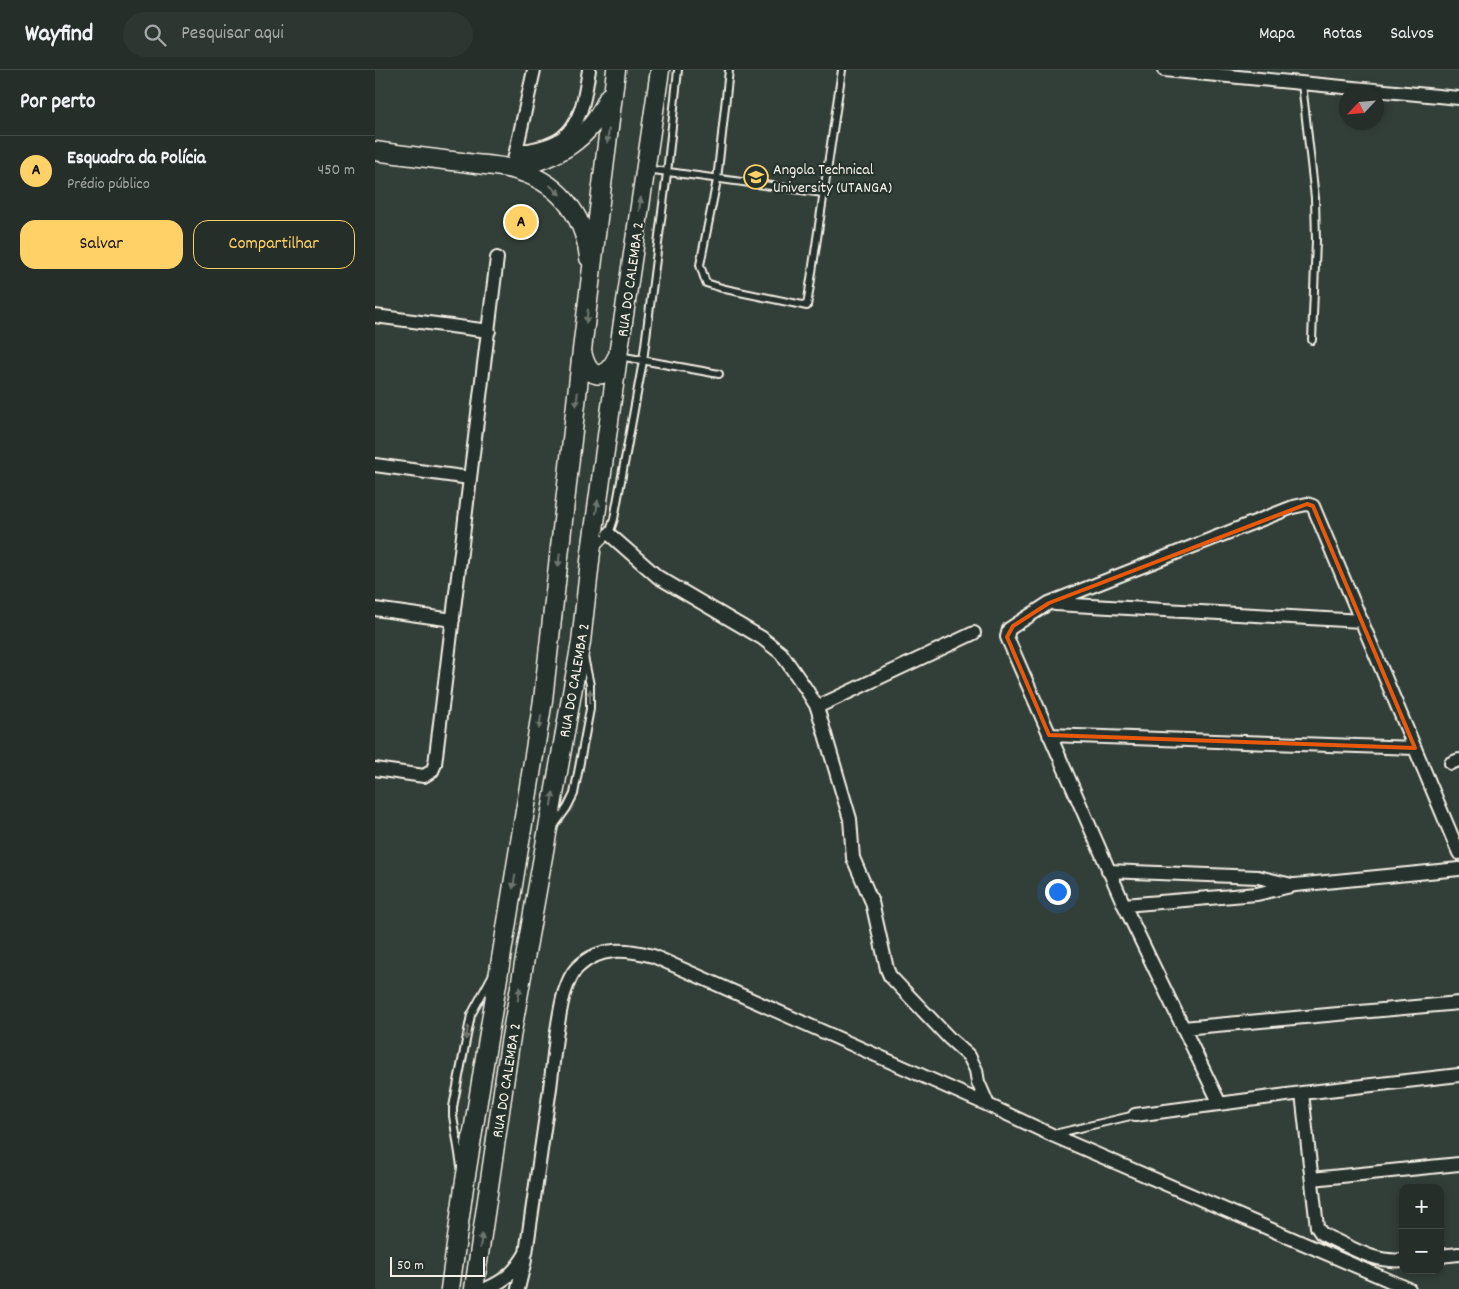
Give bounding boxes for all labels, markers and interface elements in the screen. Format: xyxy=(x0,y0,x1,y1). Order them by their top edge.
search box xyxy=(123,12,473,57)
text: Wayfind xyxy=(25,18,93,52)
icon: search xyxy=(141,21,169,49)
text: Pesquisar aqui xyxy=(181,21,284,48)
text: Mapa xyxy=(1259,22,1295,47)
text: Rotas xyxy=(1323,22,1362,47)
text: Salvos xyxy=(1390,22,1434,47)
north arrow xyxy=(1339,85,1384,130)
text: Por perto xyxy=(20,88,95,118)
one-way arrow xyxy=(604,128,612,144)
text: Esquadra da Polícia xyxy=(67,146,206,173)
text: A xyxy=(32,159,40,182)
text: 450 m xyxy=(318,159,355,182)
place label: Angola Technical University (UTANGA) xyxy=(773,159,892,200)
school or university icon: Angola Technical University (UTANGA) xyxy=(743,164,769,190)
text: Prédio público xyxy=(67,173,150,196)
one-way arrow xyxy=(548,184,560,196)
one-way arrow xyxy=(636,195,644,211)
pin: A xyxy=(505,203,537,241)
button: Salvar xyxy=(20,220,183,269)
button: Compartilhar xyxy=(193,220,355,269)
street label: RUA DO CALEMBA 2 xyxy=(612,220,651,338)
one-way arrow xyxy=(582,308,590,324)
one-way arrow xyxy=(573,391,581,407)
one-way arrow xyxy=(593,499,601,515)
one-way arrow xyxy=(555,553,563,569)
street label: RUA DO CALEMBA 2 xyxy=(554,621,597,739)
one-way arrow xyxy=(586,688,594,704)
one-way arrow xyxy=(536,714,544,730)
one-way arrow xyxy=(549,791,557,807)
one-way arrow xyxy=(509,874,517,890)
your location xyxy=(1045,879,1071,905)
one-way arrow xyxy=(516,985,524,1001)
street label: RUA DO CALEMBA 2 xyxy=(487,1021,528,1139)
one-way arrow xyxy=(463,1025,471,1041)
map controls xyxy=(1399,1184,1444,1274)
button: + xyxy=(1399,1184,1444,1229)
button: − xyxy=(1399,1229,1444,1274)
one-way arrow xyxy=(477,1232,485,1248)
scale bar xyxy=(390,1254,485,1277)
text: 50 m xyxy=(397,1256,424,1276)

